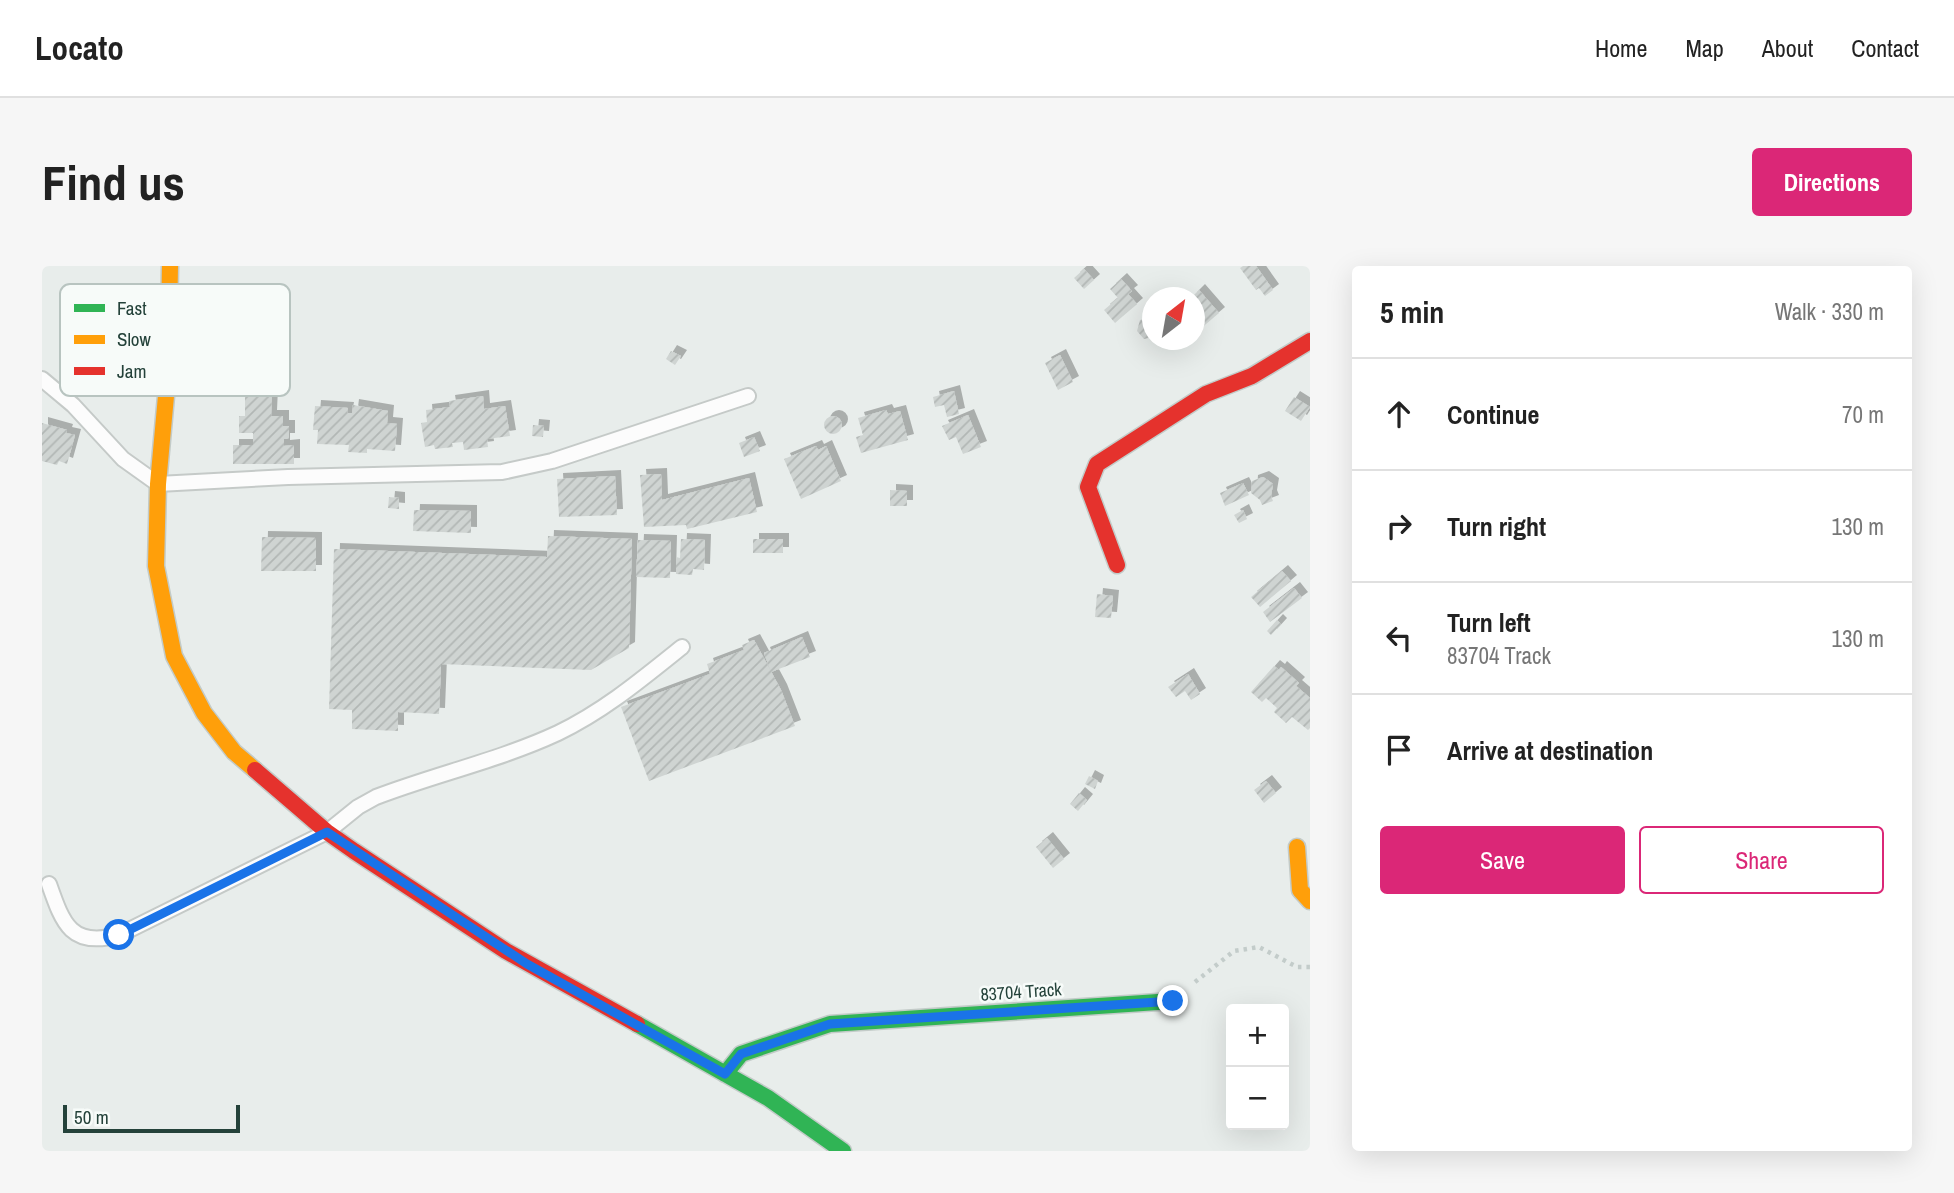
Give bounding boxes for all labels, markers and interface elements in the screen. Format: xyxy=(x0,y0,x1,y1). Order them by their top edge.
text: Locato xyxy=(35,26,124,70)
text: Home xyxy=(1595,32,1647,64)
text: Map xyxy=(1685,32,1724,64)
text: About xyxy=(1762,32,1813,64)
text: Contact xyxy=(1851,32,1919,64)
button: Directions xyxy=(1752,148,1912,216)
text: Find us xyxy=(42,149,185,215)
legend xyxy=(60,284,290,396)
north arrow xyxy=(1142,287,1205,350)
text: 5 min xyxy=(1380,292,1444,332)
text: Fast xyxy=(117,295,147,321)
text: Walk · 330 m xyxy=(1775,296,1884,327)
text: Slow xyxy=(117,326,152,352)
text: Jam xyxy=(117,358,146,384)
icon: ahead xyxy=(1380,395,1418,433)
text: Continue xyxy=(1447,397,1539,432)
text: 70 m xyxy=(1842,399,1884,430)
icon: right xyxy=(1380,507,1418,545)
text: Turn right xyxy=(1447,509,1546,544)
text: 130 m xyxy=(1832,511,1884,542)
text: Turn left xyxy=(1447,605,1531,640)
icon: left xyxy=(1380,619,1418,657)
text: 130 m xyxy=(1832,623,1884,654)
text: 83704 Track xyxy=(1447,640,1551,671)
icon: arrive xyxy=(1380,731,1418,769)
text: Arrive at destination xyxy=(1447,733,1653,768)
button: Save xyxy=(1380,826,1625,894)
button: Share xyxy=(1639,826,1884,894)
route start xyxy=(103,919,134,950)
street label: 83704 Track xyxy=(980,976,1063,1007)
route end xyxy=(1157,985,1188,1016)
map controls xyxy=(1226,1004,1289,1130)
button: + xyxy=(1226,1004,1289,1067)
button: − xyxy=(1226,1067,1289,1130)
scale bar xyxy=(63,1102,240,1134)
text: 50 m xyxy=(74,1104,109,1130)

